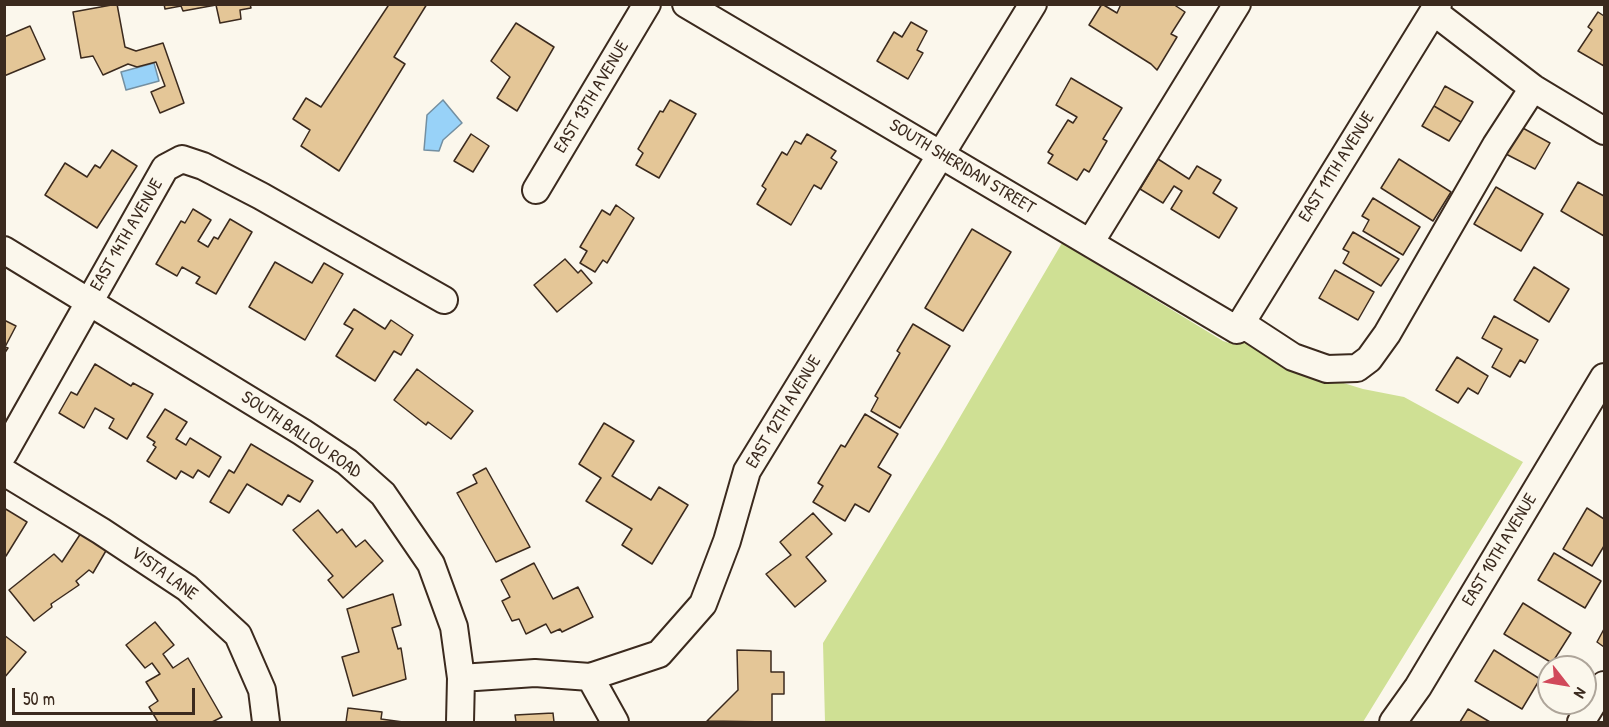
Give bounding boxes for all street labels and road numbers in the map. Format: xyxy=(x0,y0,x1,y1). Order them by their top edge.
street label: EAST 13TH AVENUE xyxy=(550,37,634,157)
street label: EAST 11TH AVENUE xyxy=(1294,108,1380,226)
street label: SOUTH SHERIDAN STREET xyxy=(885,115,1039,219)
street label: EAST 14TH AVENUE xyxy=(86,175,168,295)
street label: EAST 12TH AVENUE xyxy=(742,352,826,472)
street label: SOUTH BALLOU ROAD xyxy=(237,387,365,483)
street label: EAST 10TH AVENUE xyxy=(1458,490,1542,610)
street label: VISTA LANE xyxy=(127,543,201,605)

